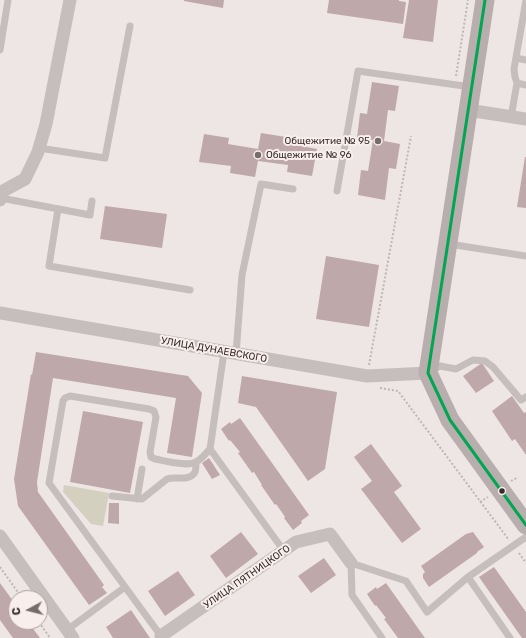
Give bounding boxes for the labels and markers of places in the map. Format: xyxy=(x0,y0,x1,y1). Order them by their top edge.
place label: Общежитие № 95 xyxy=(284,135,370,147)
marker: Общежитие № 95 xyxy=(373,136,383,146)
place label: Общежитие № 96 xyxy=(266,149,352,161)
marker: Общежитие № 96 xyxy=(253,150,263,160)
unlabelled marker xyxy=(497,486,507,496)

